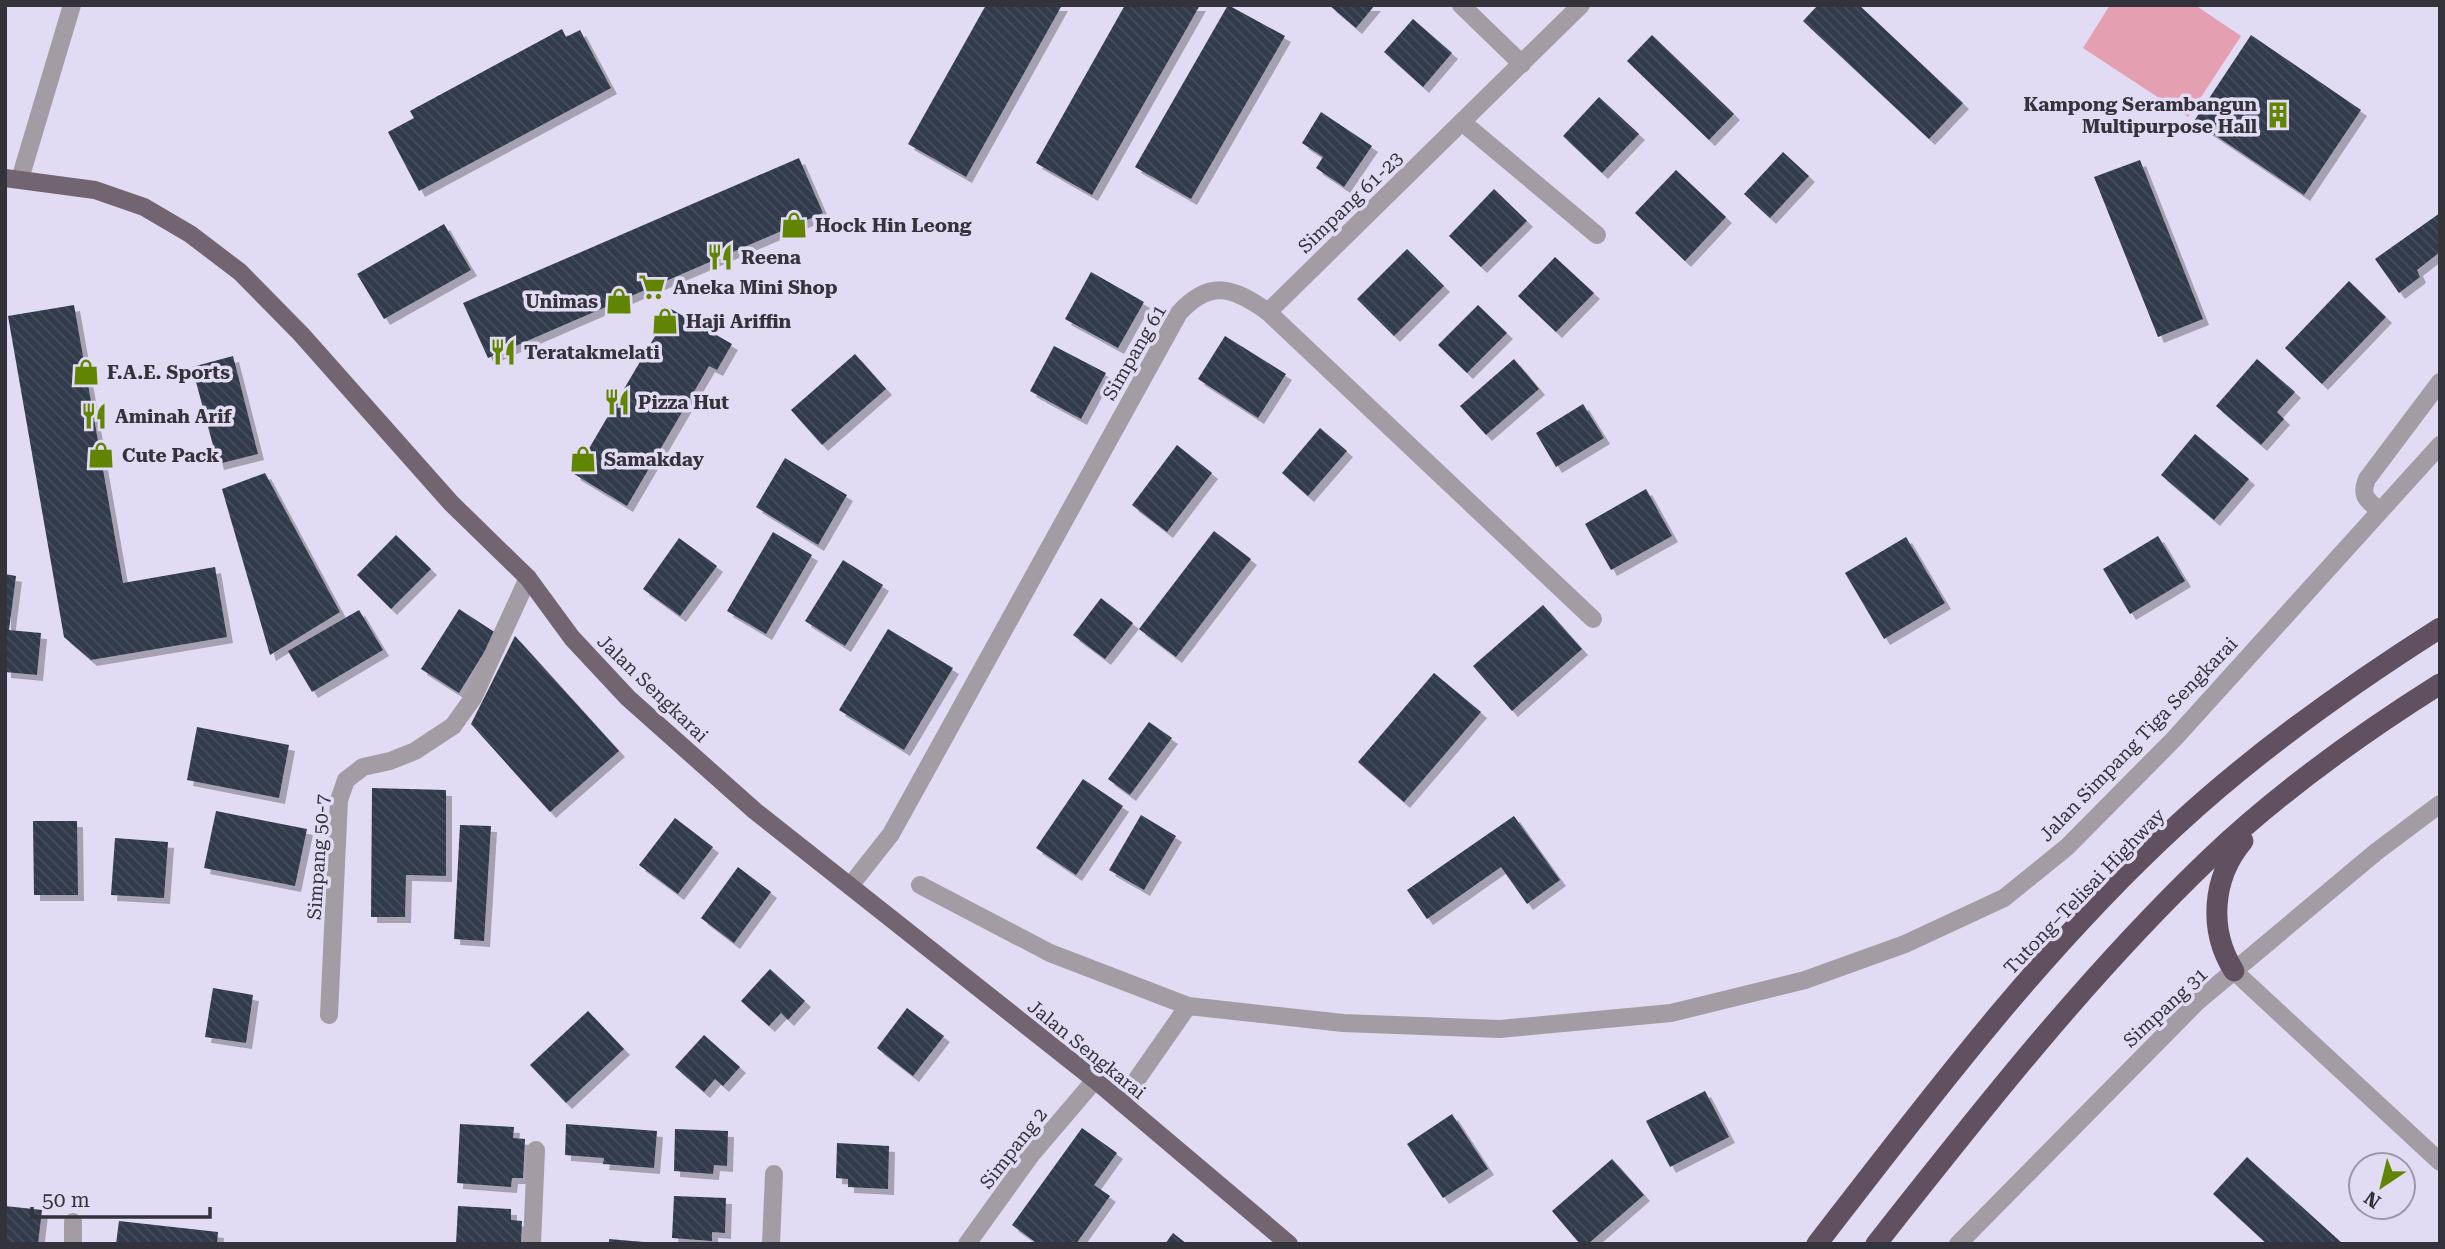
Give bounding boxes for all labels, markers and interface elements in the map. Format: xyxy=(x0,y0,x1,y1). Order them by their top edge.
place label: Kampong Serambangun Multipurpose Hall xyxy=(2023,93,2257,138)
building icon: Kampong Serambangun Multipurpose Hall xyxy=(2263,100,2293,130)
street label: Simpang 61-23 xyxy=(1293,147,1407,258)
shop icon: Hock Hin Leong xyxy=(779,210,809,240)
place label: Hock Hin Leong xyxy=(815,214,972,237)
restaurant icon: Reena xyxy=(705,242,735,272)
place label: Reena xyxy=(741,246,801,269)
supermarket icon: Aneka Mini Shop xyxy=(637,272,667,302)
place label: Aneka Mini Shop xyxy=(673,276,838,299)
shop icon: Unimas xyxy=(604,286,634,316)
place label: Unimas xyxy=(525,290,598,313)
street label: Simpang 61 xyxy=(1098,300,1171,404)
shop icon: Haji Ariffin xyxy=(650,306,680,336)
place label: Haji Ariffin xyxy=(686,310,791,333)
restaurant icon: Teratakmelati xyxy=(488,337,518,367)
place label: Teratakmelati xyxy=(524,341,660,364)
shop icon: F.A.E. Sports xyxy=(71,357,101,387)
place label: F.A.E. Sports xyxy=(107,361,230,384)
restaurant icon: Pizza Hut xyxy=(602,387,632,417)
place label: Pizza Hut xyxy=(638,391,729,414)
restaurant icon: Aminah Arif xyxy=(79,401,109,431)
place label: Aminah Arif xyxy=(115,405,232,428)
shop icon: Cute Pack xyxy=(86,440,116,470)
place label: Cute Pack xyxy=(122,444,219,467)
shop icon: Samakday xyxy=(568,444,598,474)
place label: Samakday xyxy=(604,448,704,471)
street label: Jalan Sengkarai xyxy=(592,630,713,747)
street label: Jalan Simpang Tiga Sengkarai xyxy=(2035,632,2242,846)
street label: Simpang 50-7 xyxy=(303,793,334,921)
street label: Tutong–Telisai Highway xyxy=(1999,803,2170,979)
street label: Simpang 31 xyxy=(2118,963,2212,1052)
street label: Jalan Sengkarai xyxy=(1023,995,1150,1104)
street label: Simpang 2 xyxy=(975,1103,1052,1193)
north arrow xyxy=(2347,1151,2417,1221)
scale bar xyxy=(32,1176,210,1220)
text: N xyxy=(2360,1186,2385,1213)
text: 50 m xyxy=(42,1188,90,1212)

